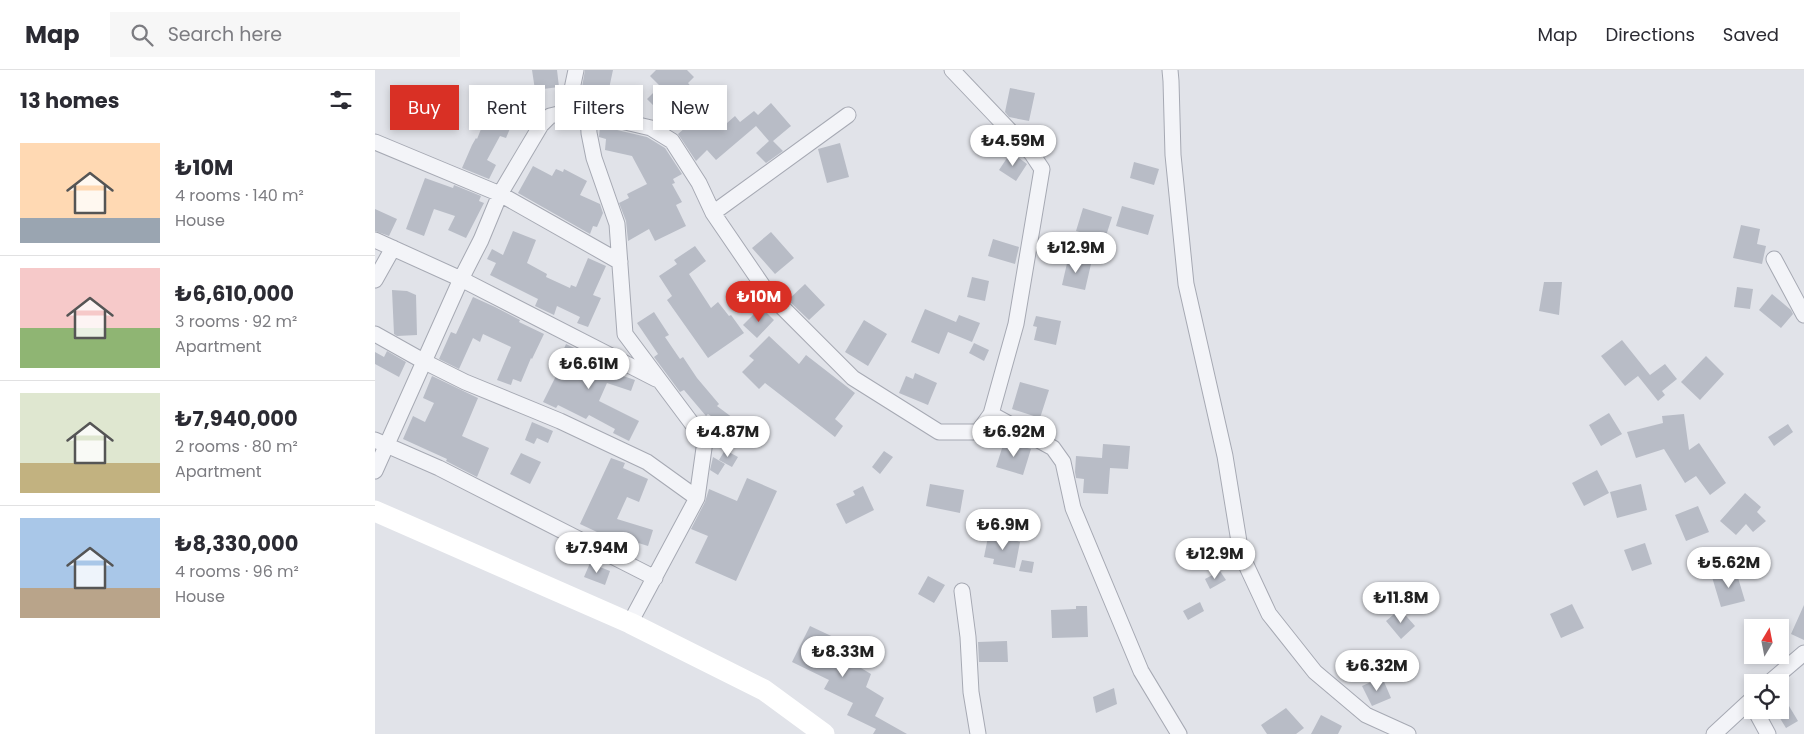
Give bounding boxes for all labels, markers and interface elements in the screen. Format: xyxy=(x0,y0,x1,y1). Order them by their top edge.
search box xyxy=(110,12,460,57)
text: Map xyxy=(25,18,80,51)
icon: search xyxy=(128,21,156,49)
text: Search here xyxy=(168,21,282,48)
text: Map xyxy=(1538,22,1577,47)
text: Directions xyxy=(1605,22,1695,47)
text: Saved xyxy=(1723,22,1779,47)
chip: Buy xyxy=(390,85,459,130)
chip: Rent xyxy=(469,85,545,130)
chip: Filters xyxy=(555,85,643,130)
chip: New xyxy=(653,85,727,130)
text: 13 homes xyxy=(20,86,119,115)
icon: filters xyxy=(327,86,355,114)
pin: ₺4.59M xyxy=(972,124,1054,167)
text: ₺4.59M xyxy=(981,129,1045,152)
text: ₺10M xyxy=(175,153,233,182)
icon: home xyxy=(60,163,120,223)
text: 4 rooms · 140 m² xyxy=(175,184,304,207)
text: House xyxy=(175,209,225,232)
pin: ₺12.9M xyxy=(1035,232,1117,274)
text: ₺12.9M xyxy=(1047,236,1105,259)
text: ₺6,610,000 xyxy=(175,279,294,308)
pin: ₺10M xyxy=(729,280,789,323)
text: ₺10M xyxy=(737,285,781,308)
icon: home xyxy=(60,288,120,348)
text: 3 rooms · 92 m² xyxy=(175,310,297,333)
text: Apartment xyxy=(175,335,262,358)
pin: ₺6.61M xyxy=(548,348,630,390)
text: ₺6.61M xyxy=(560,352,618,375)
text: ₺7,940,000 xyxy=(175,404,298,433)
icon: home xyxy=(60,413,120,473)
pin: ₺4.87M xyxy=(687,416,769,458)
pin: ₺6.92M xyxy=(973,416,1055,458)
text: ₺4.87M xyxy=(697,420,759,443)
text: ₺6.92M xyxy=(983,420,1045,443)
text: 2 rooms · 80 m² xyxy=(175,435,298,458)
text: Apartment xyxy=(175,460,262,483)
pin: ₺6.9M xyxy=(968,508,1038,551)
text: ₺6.9M xyxy=(977,513,1029,536)
text: ₺8,330,000 xyxy=(175,529,298,558)
pin: ₺7.94M xyxy=(556,532,638,574)
text: ₺7.94M xyxy=(566,536,628,559)
icon: home xyxy=(60,538,120,598)
pin: ₺12.9M xyxy=(1174,538,1256,580)
text: ₺12.9M xyxy=(1186,542,1244,565)
pin: ₺5.62M xyxy=(1688,546,1770,589)
text: ₺5.62M xyxy=(1698,551,1760,574)
text: 4 rooms · 96 m² xyxy=(175,560,299,583)
pin: ₺11.8M xyxy=(1360,582,1442,624)
text: House xyxy=(175,585,225,608)
text: ₺11.8M xyxy=(1374,586,1428,609)
north arrow xyxy=(1744,619,1789,664)
map controls xyxy=(1744,619,1789,719)
pin: ₺8.33M xyxy=(802,636,884,678)
text: ₺8.33M xyxy=(812,640,874,663)
pin: ₺6.32M xyxy=(1336,650,1418,692)
text: ₺6.32M xyxy=(1346,654,1408,677)
button: locate xyxy=(1744,674,1789,719)

